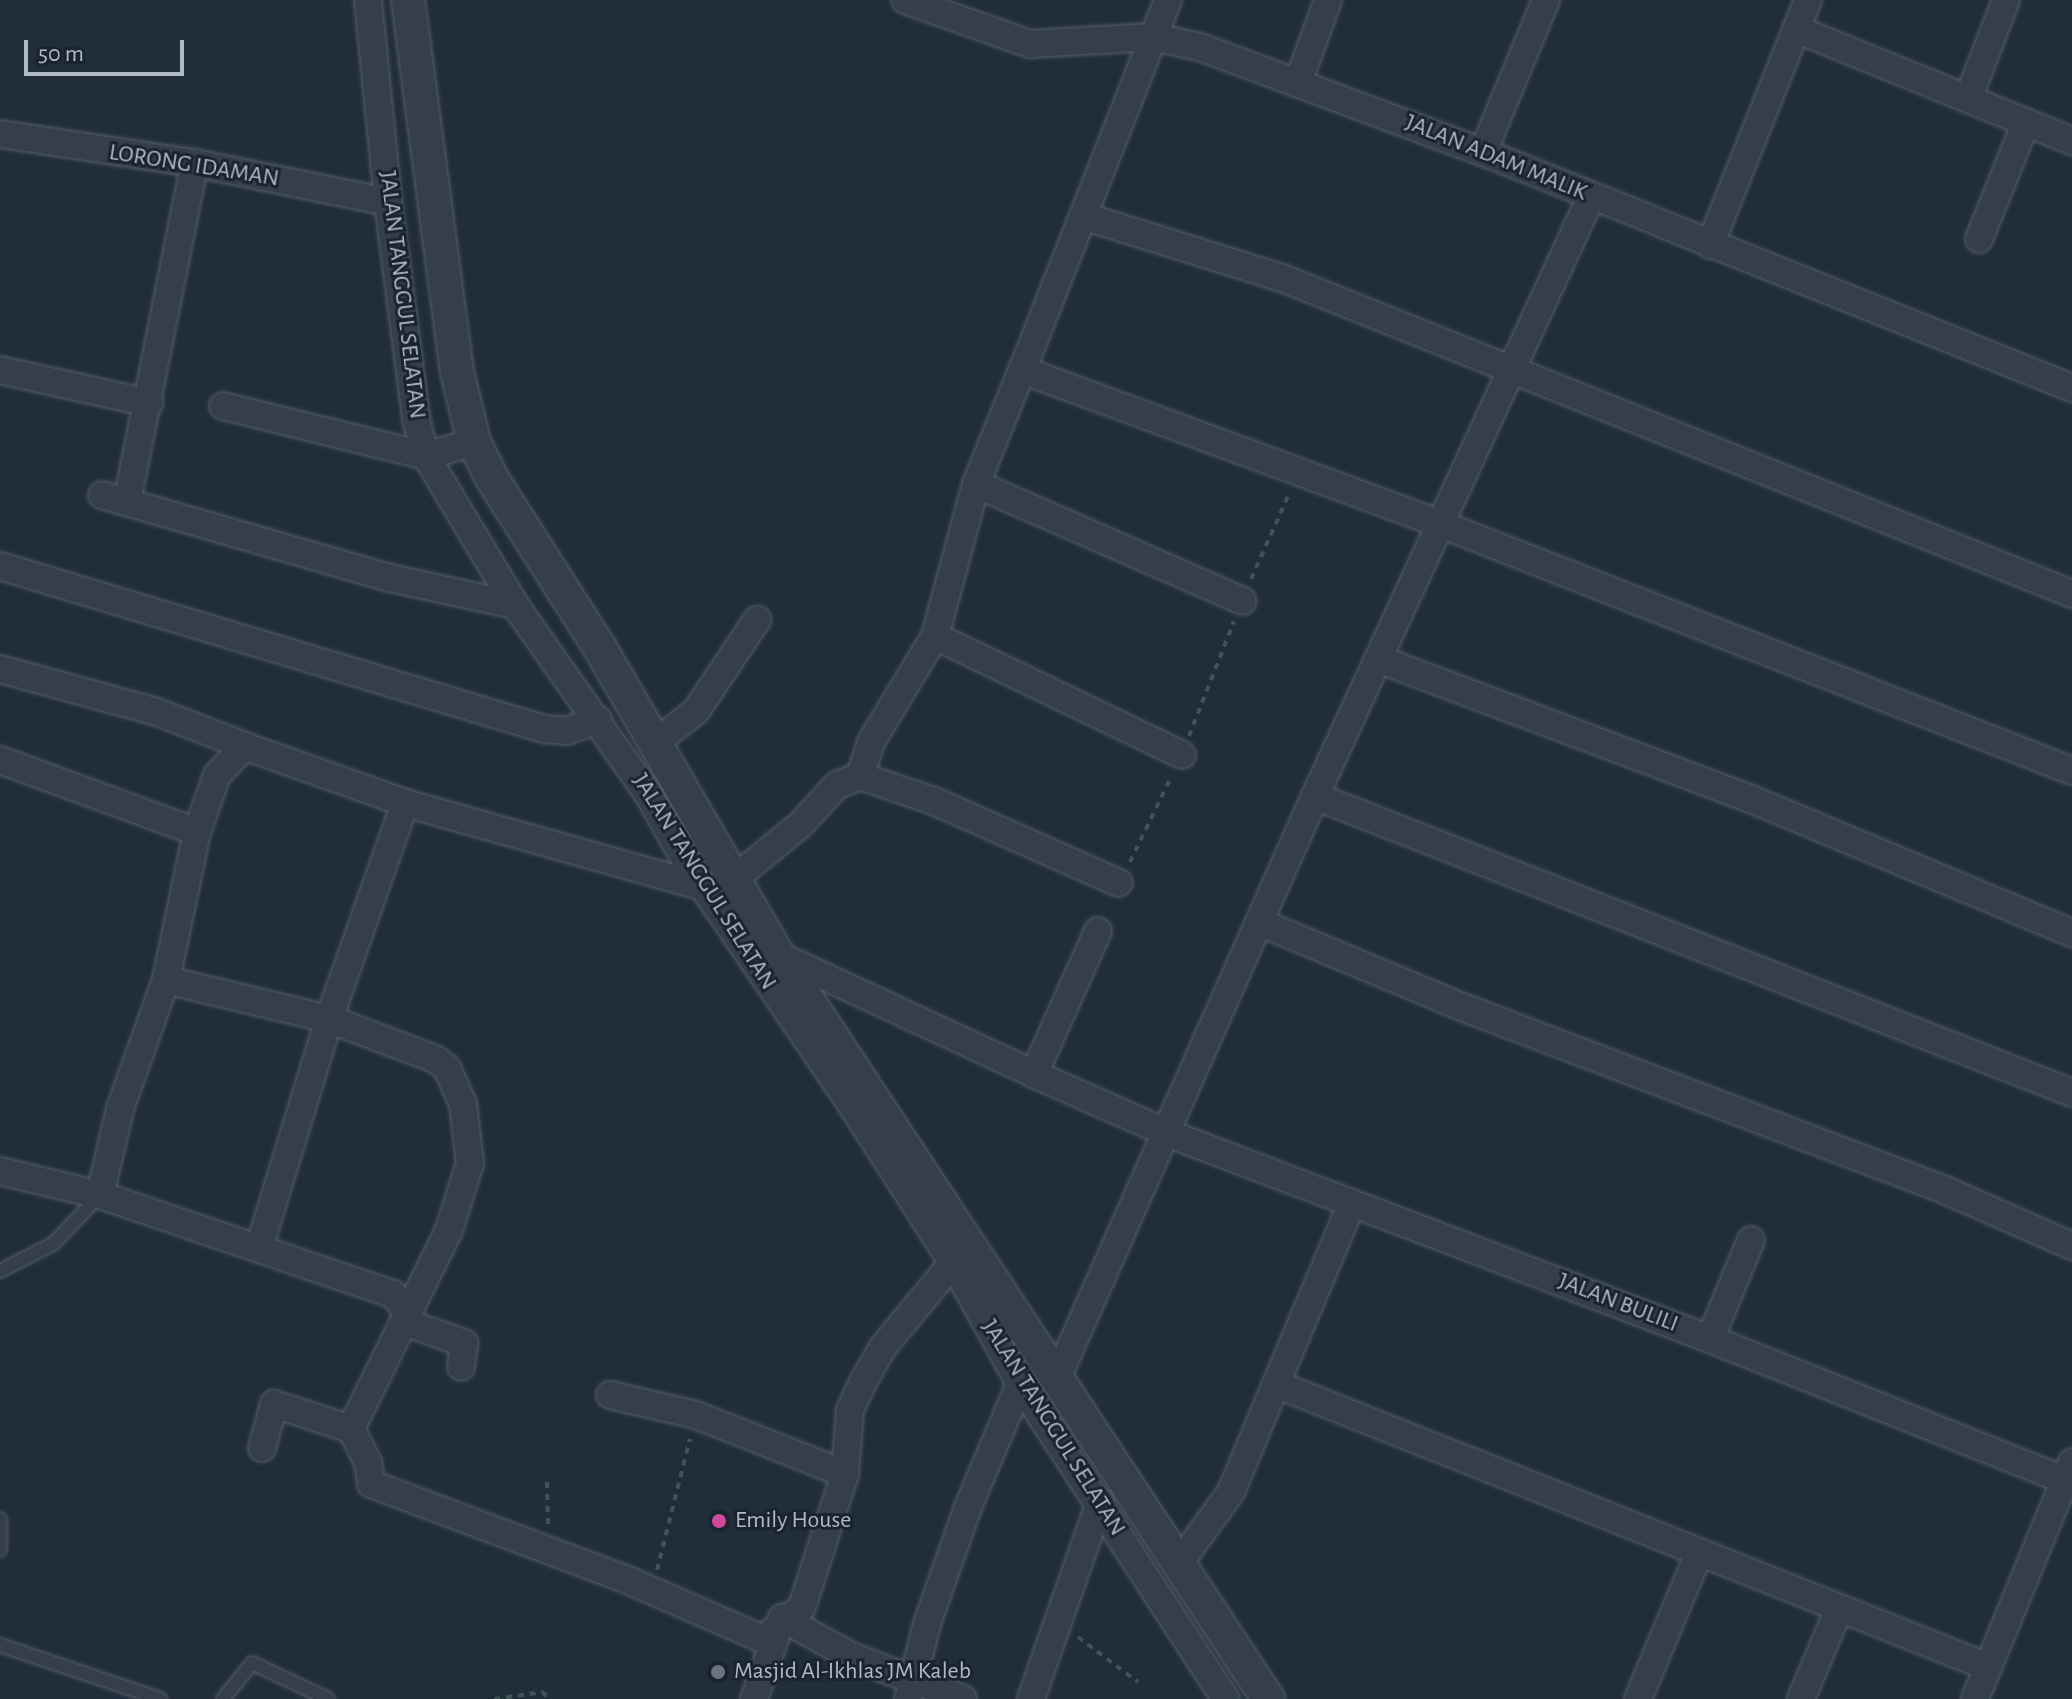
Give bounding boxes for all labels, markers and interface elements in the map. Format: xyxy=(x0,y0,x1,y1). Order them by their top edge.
scale bar xyxy=(28,24,188,74)
text: 50 m xyxy=(38,42,84,66)
street label: JALAN ADAM MALIK xyxy=(1401,108,1591,208)
street label: LORONG IDAMAN xyxy=(107,138,281,194)
street label: JALAN TANGGUL SELATAN xyxy=(372,169,432,421)
street label: JALAN TANGGUL SELATAN xyxy=(626,768,782,996)
street label: JALAN BULILI xyxy=(1554,1267,1682,1339)
street label: JALAN TANGGUL SELATAN xyxy=(975,1314,1131,1542)
place label: Emily House xyxy=(735,1507,851,1535)
marker: Emily House xyxy=(710,1512,728,1530)
place label: Masjid Al-Ikhlas JM Kaleb xyxy=(734,1658,971,1686)
marker: Masjid Al-Ikhlas JM Kaleb xyxy=(709,1663,727,1681)

